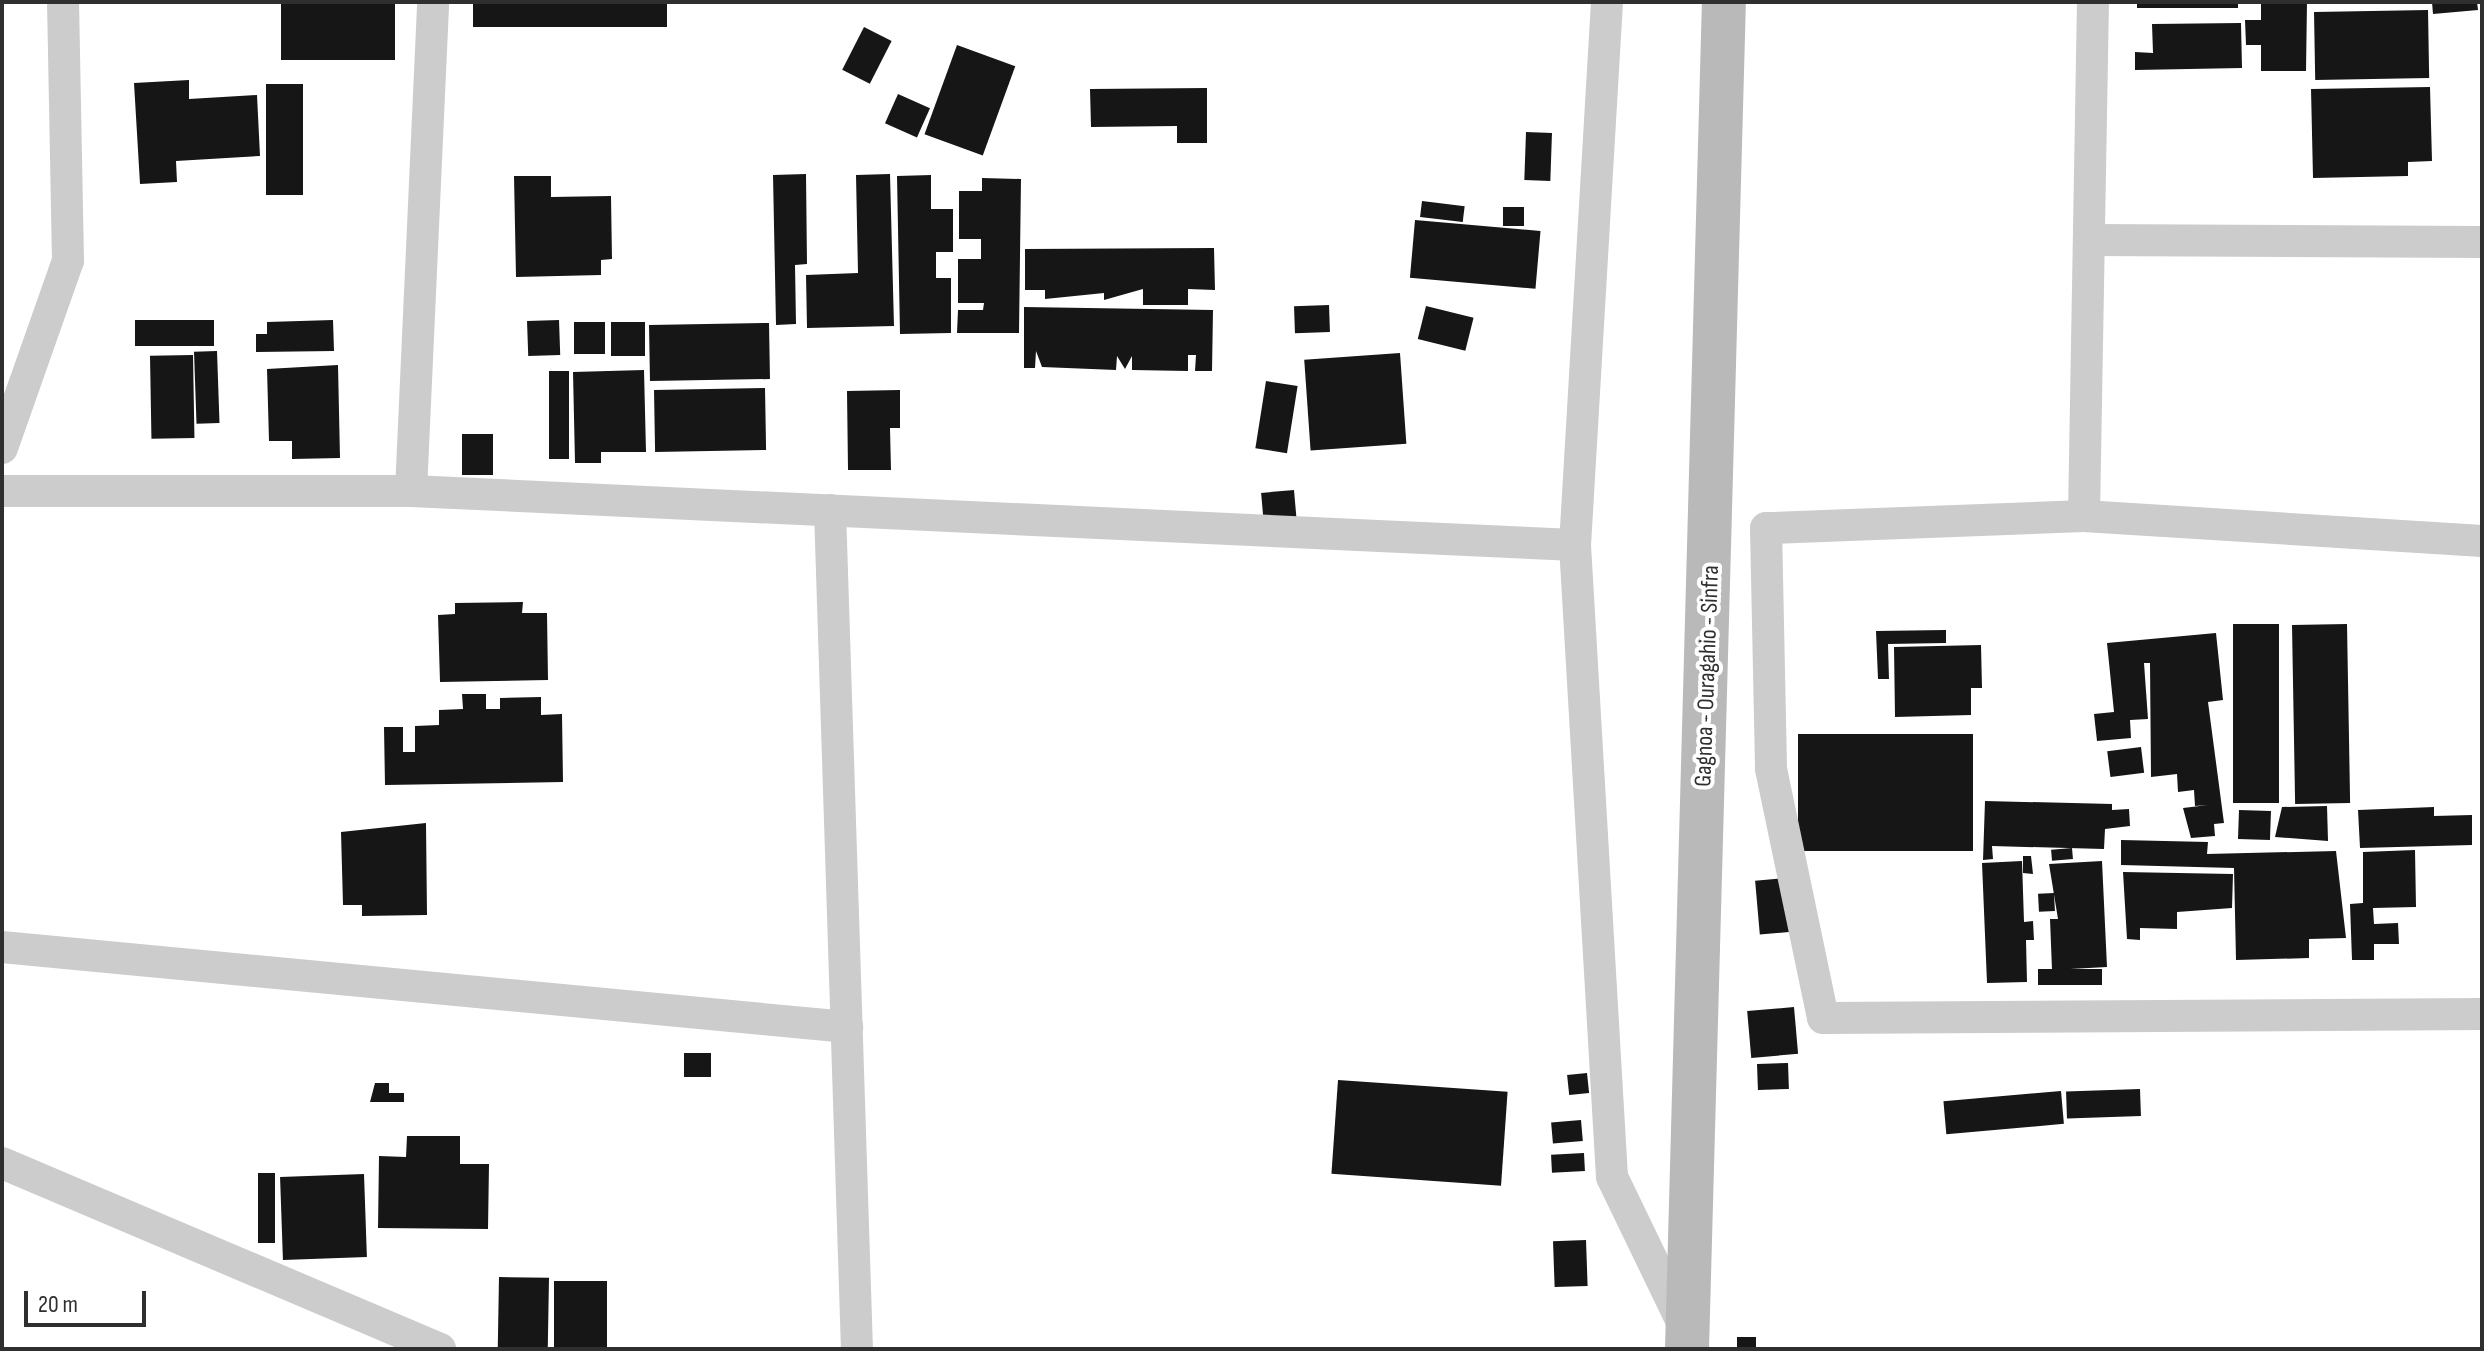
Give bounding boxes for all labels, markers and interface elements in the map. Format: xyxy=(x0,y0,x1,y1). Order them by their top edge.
street label: Gagnoa - Ouragahio - Sinfra xyxy=(1689,565,1725,787)
scale bar xyxy=(28,1275,150,1325)
text: 20 m xyxy=(38,1290,78,1319)

